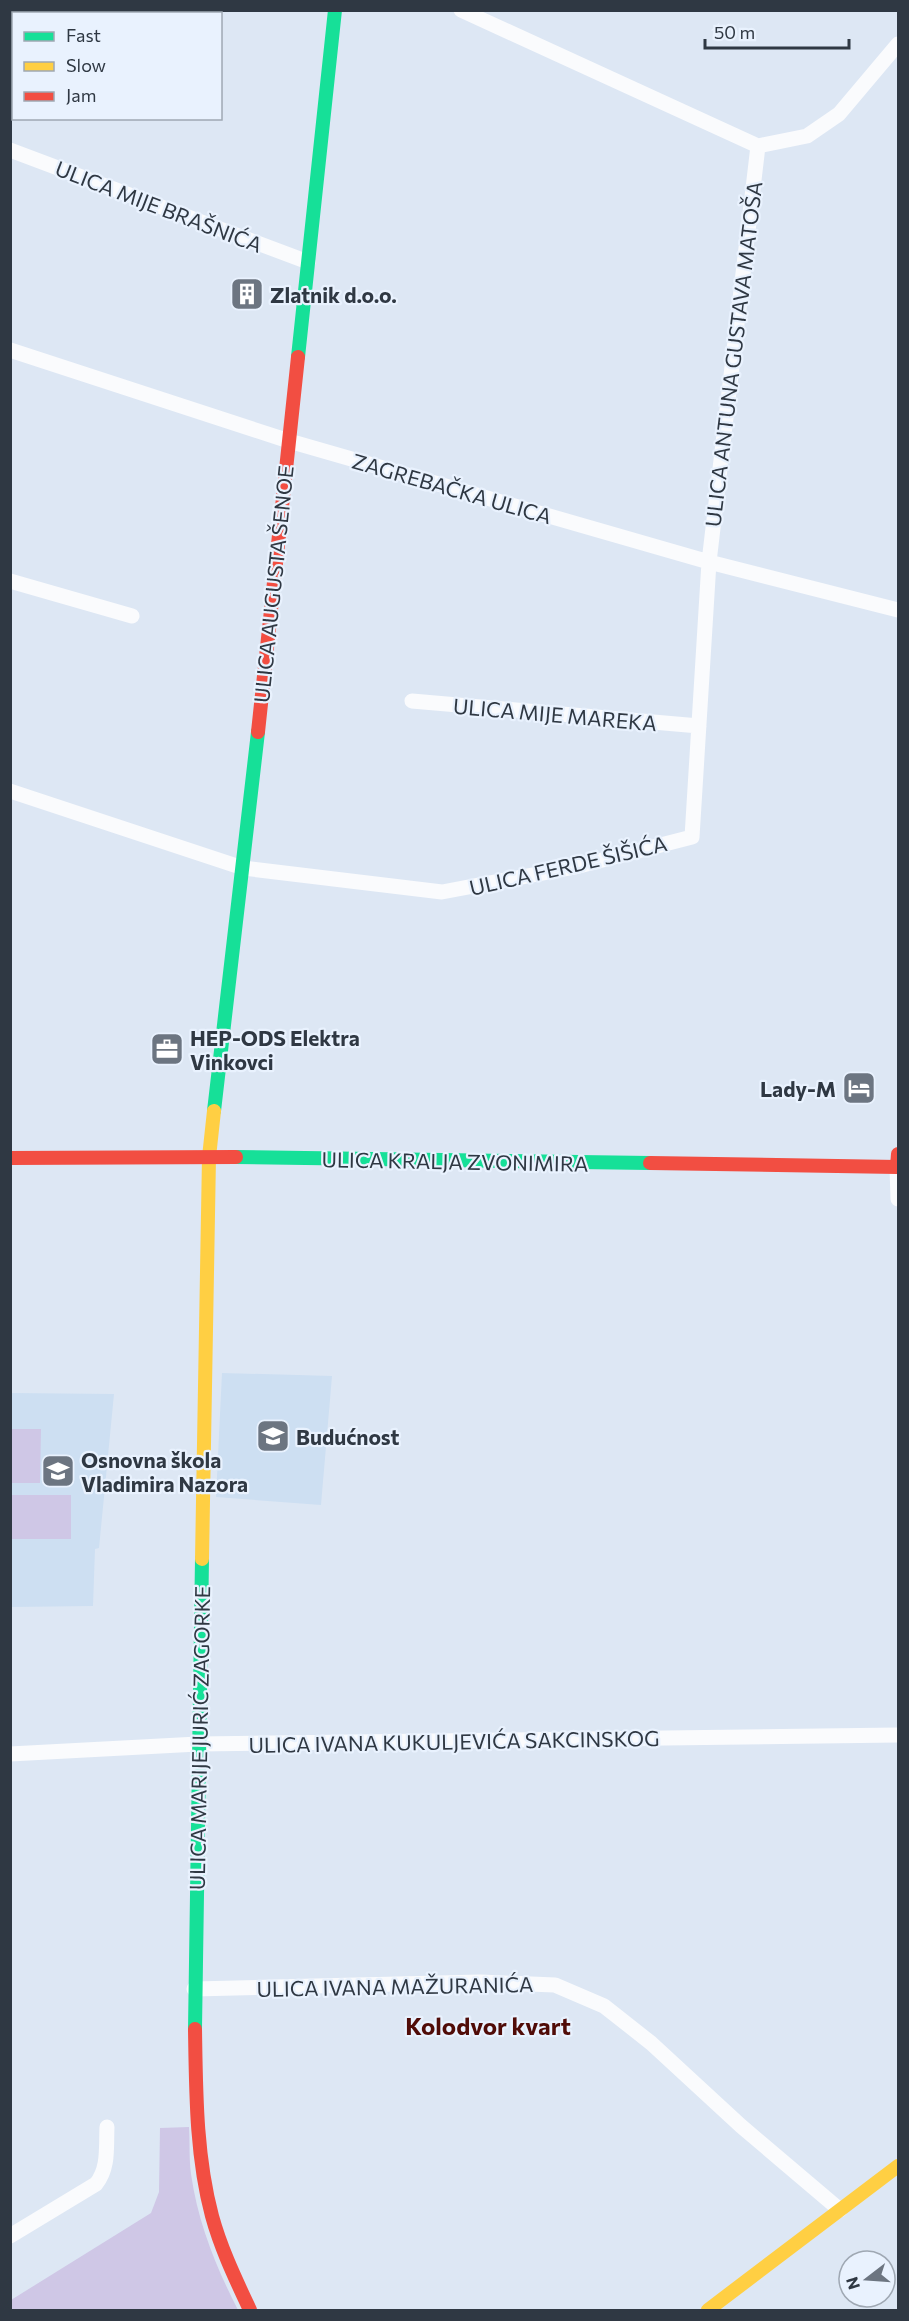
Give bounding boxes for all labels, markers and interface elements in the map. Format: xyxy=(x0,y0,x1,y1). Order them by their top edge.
legend xyxy=(12,12,222,120)
scale bar xyxy=(705,12,849,50)
text: 50 m xyxy=(714,21,755,43)
text: Fast xyxy=(66,24,101,46)
text: Slow xyxy=(66,54,106,76)
text: Jam xyxy=(66,84,96,106)
street label: ULICA MIJE BRAŠNIĆA xyxy=(52,155,266,257)
street label: ULICA ANTUNA GUSTAVA MATOŠA xyxy=(699,180,767,528)
building icon: Zlatnik d.o.o. xyxy=(229,276,265,312)
place label: Zlatnik d.o.o. xyxy=(270,282,397,307)
street label: ZAGREBAČKA ULICA xyxy=(349,448,555,528)
street label: ULICA AUGUSTA ŠENOE xyxy=(248,464,298,704)
street label: ULICA MIJE MAREKA xyxy=(452,693,658,735)
street label: ULICA FERDE ŠIŠIĆA xyxy=(467,830,669,900)
place label: HEP-ODS Elektra Vinkovci xyxy=(190,1025,360,1074)
office icon: HEP-ODS Elektra Vinkovci xyxy=(149,1031,185,1067)
hotel icon: Lady-M xyxy=(841,1070,877,1106)
place label: Lady-M xyxy=(760,1076,836,1101)
street label: ULICA KRALJA ZVONIMIRA xyxy=(321,1146,589,1176)
school or university icon: Budućnost xyxy=(255,1418,291,1454)
place label: Budućnost xyxy=(296,1424,399,1449)
place label: Osnovna škola Vladimira Nazora xyxy=(81,1447,248,1496)
school or university icon: Osnovna škola Vladimira Nazora xyxy=(40,1453,76,1489)
street label: ULICA MARIJE JURIĆ ZAGORKE xyxy=(184,1586,214,1890)
street label: ULICA IVANA KUKULJEVIĆA SAKCINSKOG xyxy=(248,1725,660,1757)
street label: ULICA IVANA MAŽURANIĆA xyxy=(256,1971,534,2001)
district label: Kolodvor kvart xyxy=(405,2011,571,2040)
north arrow xyxy=(837,2249,897,2309)
text: N xyxy=(841,2275,863,2292)

